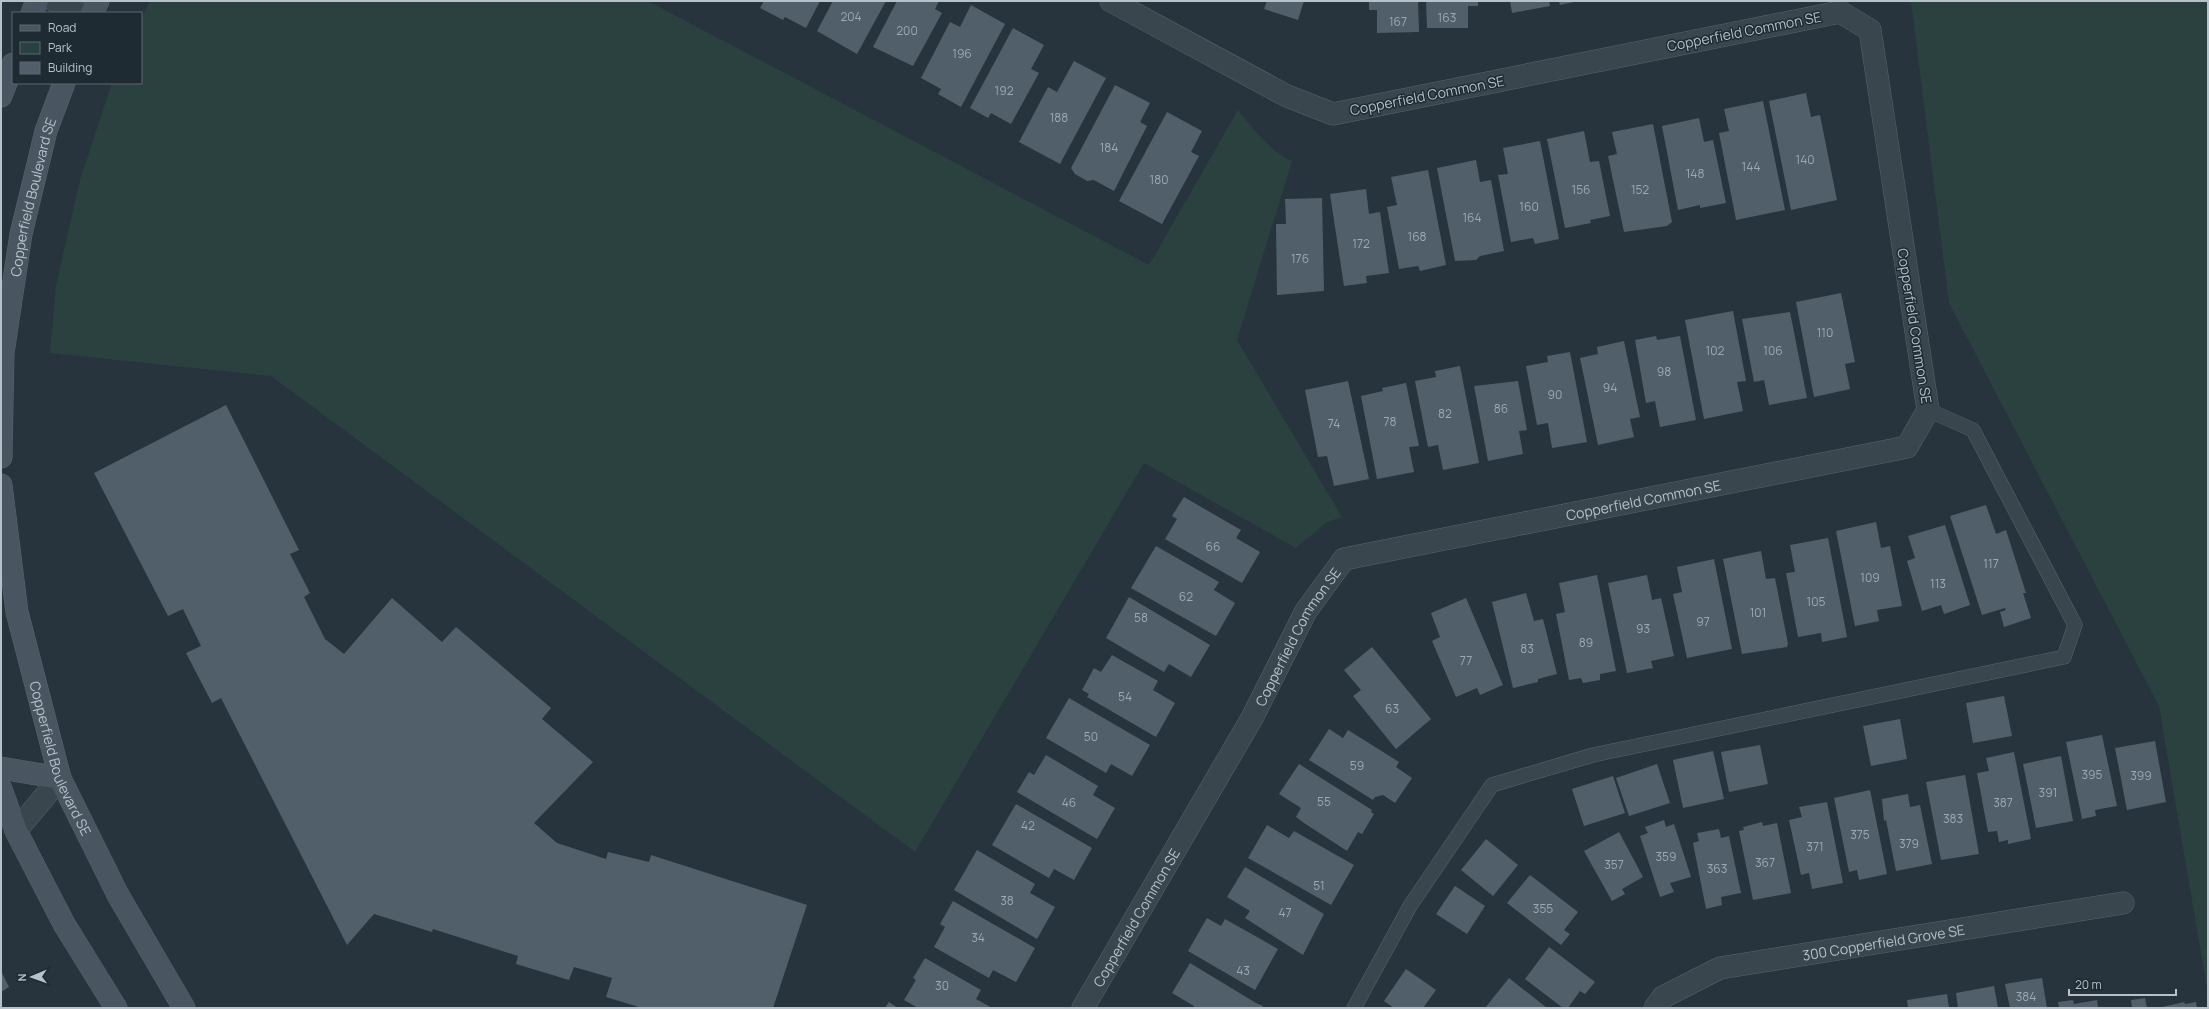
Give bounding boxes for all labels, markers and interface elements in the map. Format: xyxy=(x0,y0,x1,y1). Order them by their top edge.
street label: Copperfield Common SE xyxy=(1665,7,1823,55)
house number: 204 xyxy=(840,8,862,25)
house number: 163 xyxy=(1438,9,1456,26)
legend xyxy=(12,12,142,84)
house number: 167 xyxy=(1389,13,1407,30)
text: Road xyxy=(48,19,76,36)
house number: 200 xyxy=(896,22,918,39)
text: Park xyxy=(48,39,73,56)
house number: 196 xyxy=(952,45,972,62)
text: Building xyxy=(48,59,92,76)
street label: Copperfield Common SE xyxy=(1348,71,1506,119)
house number: 192 xyxy=(995,82,1014,99)
house number: 188 xyxy=(1050,109,1068,126)
street label: Copperfield Boulevard SE xyxy=(5,115,60,278)
house number: 184 xyxy=(1100,139,1118,156)
house number: 140 xyxy=(1795,151,1815,168)
house number: 144 xyxy=(1742,158,1760,175)
house number: 148 xyxy=(1686,165,1704,182)
house number: 180 xyxy=(1150,171,1168,188)
house number: 156 xyxy=(1571,181,1591,198)
house number: 152 xyxy=(1631,181,1649,198)
house number: 160 xyxy=(1519,198,1539,215)
house number: 164 xyxy=(1462,209,1482,226)
house number: 168 xyxy=(1407,228,1427,245)
house number: 172 xyxy=(1352,235,1370,252)
street label: Copperfield Common SE xyxy=(1893,247,1937,405)
house number: 176 xyxy=(1291,250,1309,267)
house number: 110 xyxy=(1817,324,1833,341)
house number: 102 xyxy=(1706,342,1725,359)
house number: 106 xyxy=(1763,342,1783,359)
house number: 98 xyxy=(1657,363,1671,380)
house number: 94 xyxy=(1603,379,1617,396)
house number: 90 xyxy=(1548,386,1562,403)
house number: 86 xyxy=(1494,400,1508,417)
house number: 82 xyxy=(1438,405,1452,422)
house number: 78 xyxy=(1384,413,1397,430)
house number: 74 xyxy=(1328,415,1340,432)
street label: Copperfield Common SE xyxy=(1564,475,1722,524)
house number: 66 xyxy=(1206,538,1220,555)
house number: 117 xyxy=(1983,555,1999,572)
street label: Copperfield Common SE xyxy=(1250,563,1344,709)
house number: 109 xyxy=(1860,569,1880,586)
house number: 113 xyxy=(1930,575,1946,592)
house number: 62 xyxy=(1179,588,1193,605)
house number: 105 xyxy=(1807,593,1826,610)
house number: 101 xyxy=(1750,604,1766,621)
house number: 58 xyxy=(1134,609,1148,626)
house number: 97 xyxy=(1696,613,1710,630)
house number: 93 xyxy=(1636,620,1650,637)
house number: 89 xyxy=(1579,634,1593,651)
house number: 83 xyxy=(1520,640,1534,657)
house number: 77 xyxy=(1460,652,1472,669)
street label: Copperfield Boulevard SE xyxy=(26,679,96,839)
house number: 54 xyxy=(1118,688,1132,705)
house number: 63 xyxy=(1385,700,1399,717)
house number: 50 xyxy=(1084,728,1098,745)
house number: 59 xyxy=(1350,757,1364,774)
house number: 395 xyxy=(2081,766,2103,783)
house number: 399 xyxy=(2130,767,2152,784)
house number: 391 xyxy=(2039,784,2057,801)
house number: 55 xyxy=(1317,793,1331,810)
house number: 46 xyxy=(1062,794,1076,811)
house number: 387 xyxy=(1993,794,2013,811)
house number: 383 xyxy=(1943,810,1963,827)
house number: 42 xyxy=(1021,817,1035,834)
house number: 375 xyxy=(1850,826,1870,843)
house number: 379 xyxy=(1899,835,1919,852)
house number: 371 xyxy=(1806,838,1824,855)
street label: Copperfield Common SE xyxy=(1088,845,1184,990)
house number: 359 xyxy=(1655,848,1677,865)
house number: 367 xyxy=(1755,854,1775,871)
house number: 357 xyxy=(1604,856,1624,873)
house number: 363 xyxy=(1707,860,1727,877)
house number: 51 xyxy=(1313,877,1325,894)
house number: 38 xyxy=(1000,892,1014,909)
house number: 355 xyxy=(1533,900,1553,917)
house number: 47 xyxy=(1278,904,1292,921)
street label: 300 Copperfield Grove SE xyxy=(1801,919,1966,964)
house number: 34 xyxy=(971,929,985,946)
north arrow xyxy=(12,957,52,997)
house number: 43 xyxy=(1236,962,1250,979)
scale bar xyxy=(2069,971,2176,997)
text: N xyxy=(14,973,29,982)
text: 20 m xyxy=(2075,976,2102,993)
house number: 30 xyxy=(935,977,949,994)
house number: 384 xyxy=(2016,988,2036,1005)

